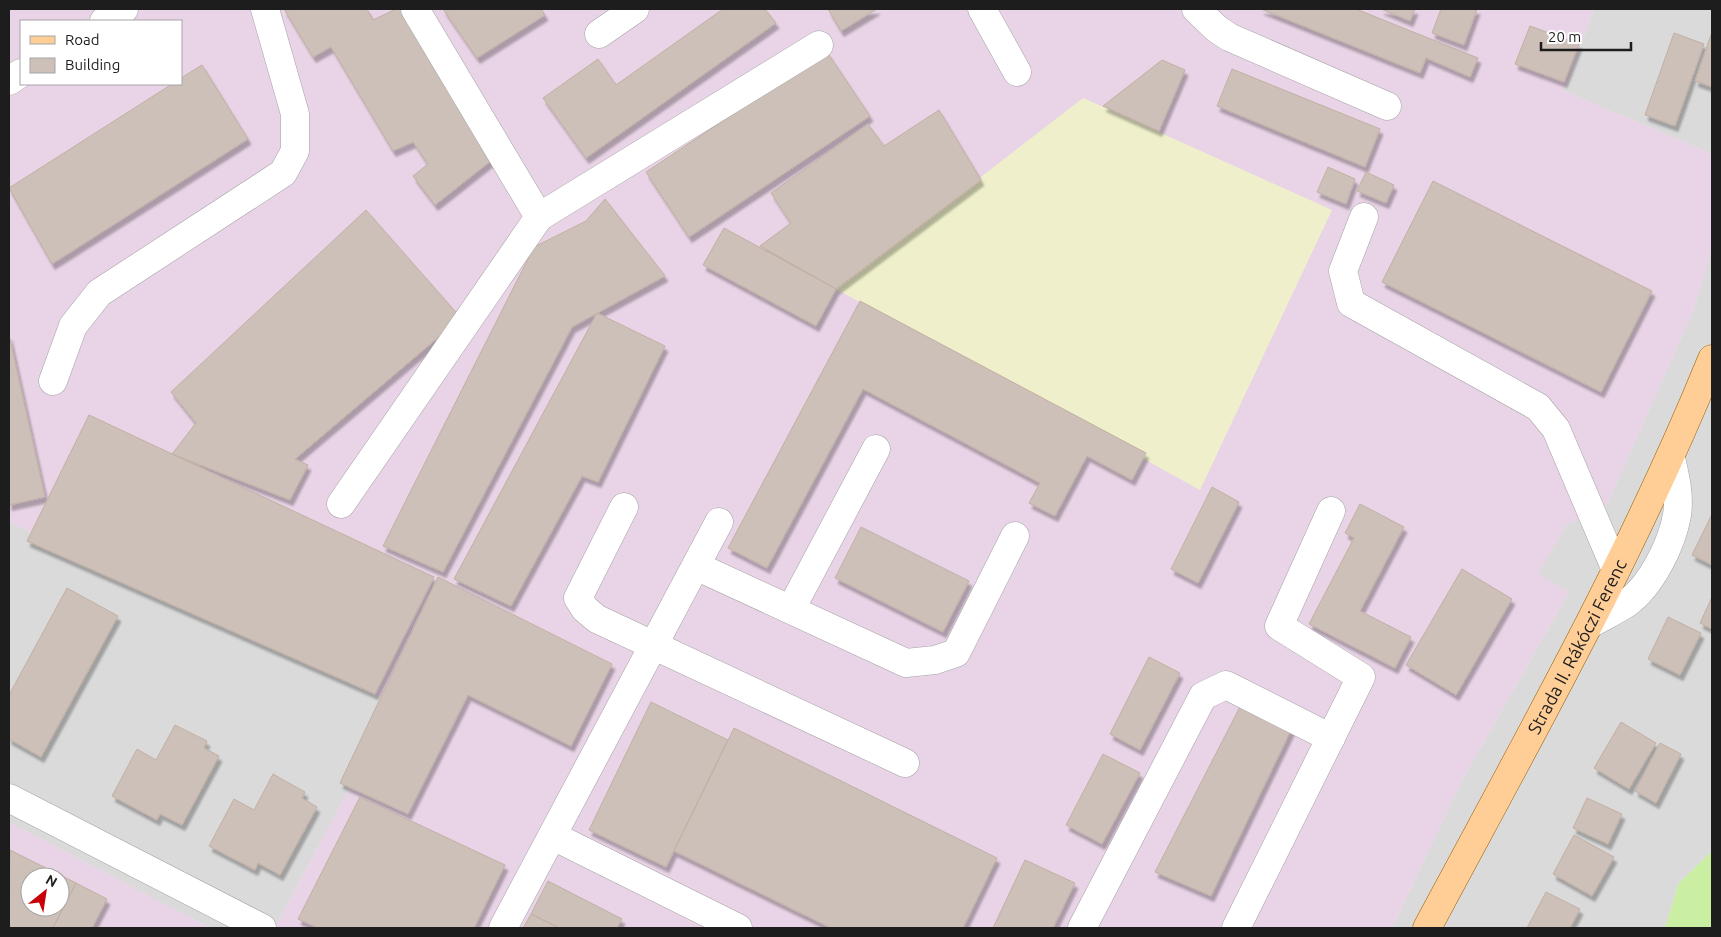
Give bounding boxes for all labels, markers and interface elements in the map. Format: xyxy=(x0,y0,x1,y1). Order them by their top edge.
legend xyxy=(20,20,182,85)
scale bar xyxy=(1541,20,1631,52)
text: 20 m xyxy=(1548,28,1581,45)
text: Road xyxy=(65,31,100,48)
text: Building xyxy=(65,56,120,73)
street label: Strada II. Rákóczi Ferenc xyxy=(1523,556,1630,737)
north arrow xyxy=(20,867,70,917)
text: N xyxy=(43,871,60,890)

